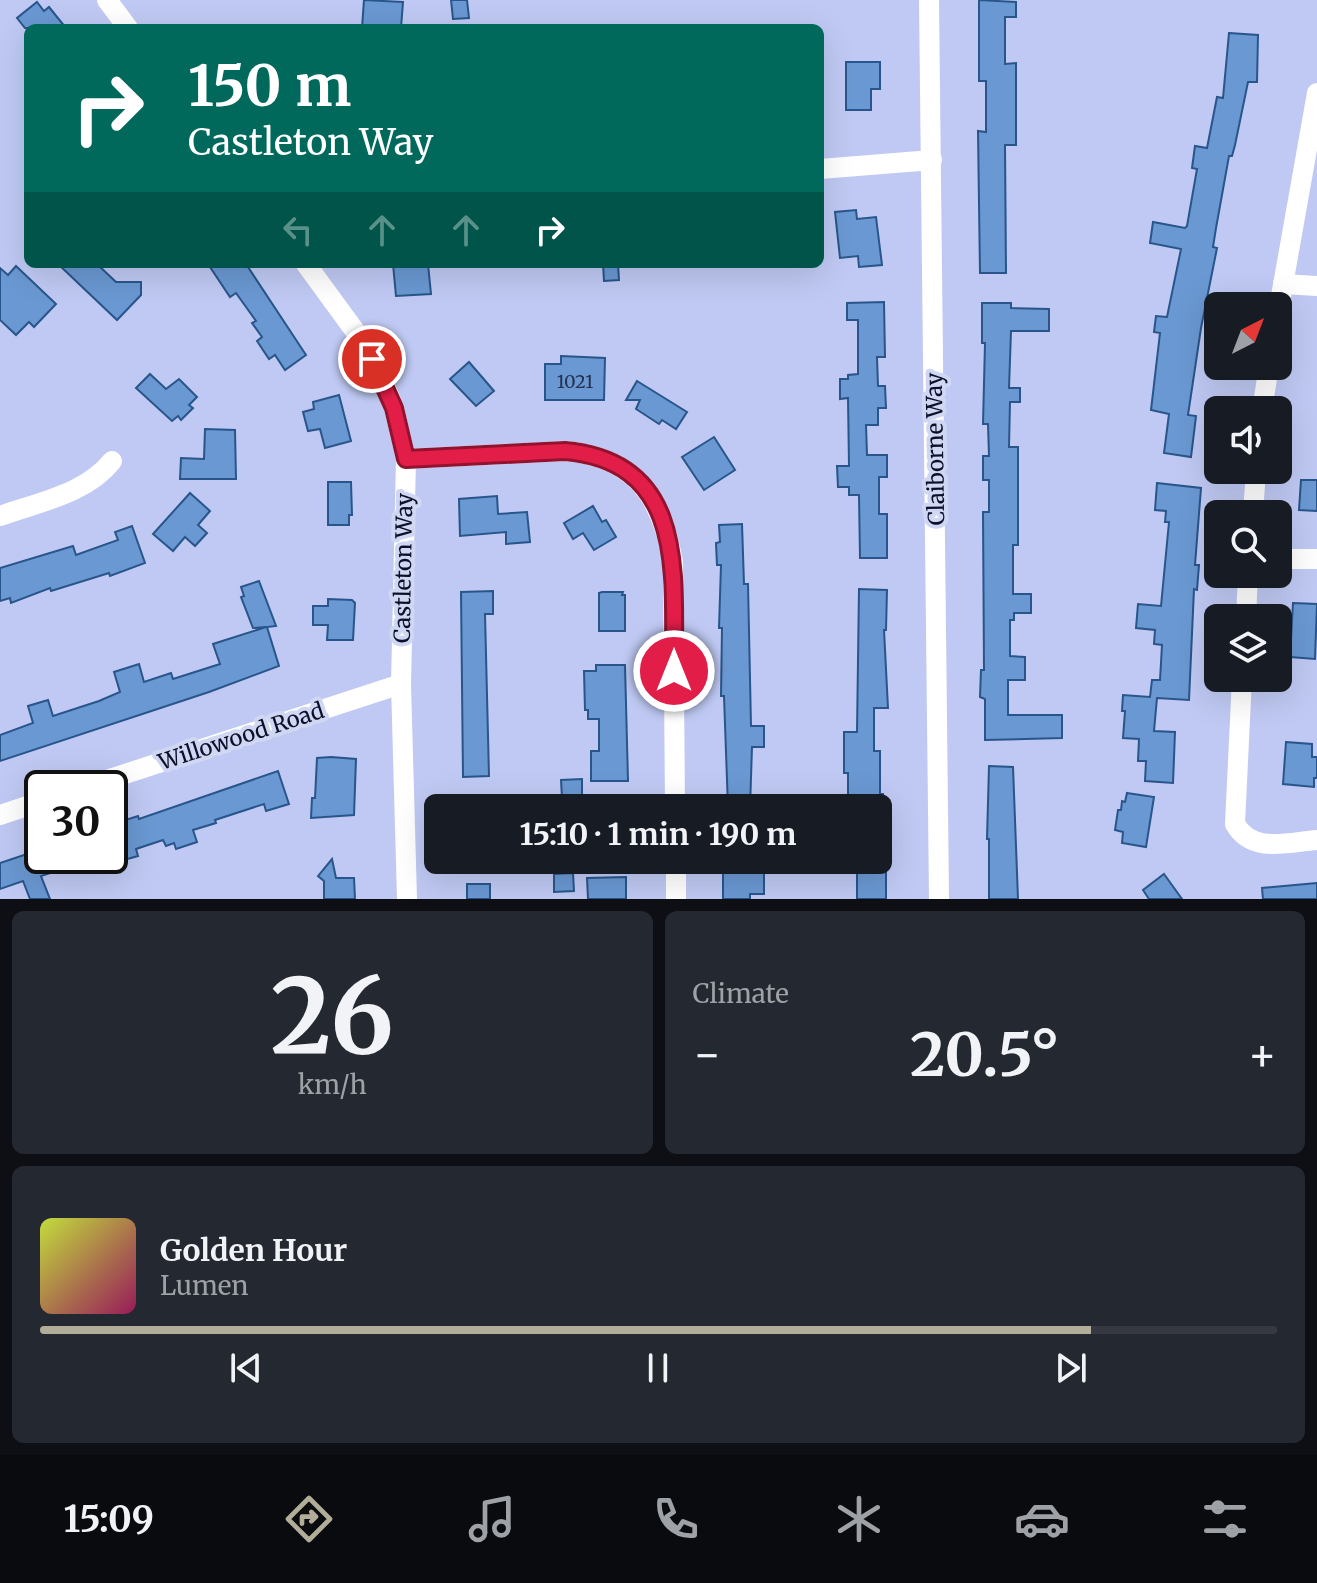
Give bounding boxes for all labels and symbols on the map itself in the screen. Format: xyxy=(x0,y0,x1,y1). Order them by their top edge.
north arrow xyxy=(1204,292,1292,380)
pin xyxy=(338,325,406,393)
house number: 1021 xyxy=(557,370,593,393)
street label: Claiborne Way xyxy=(920,372,950,526)
street label: Castleton Way xyxy=(388,493,418,643)
position arrow xyxy=(632,629,716,713)
street label: Willowood Road xyxy=(154,696,327,776)
speed limit sign: 30 xyxy=(24,770,128,874)

